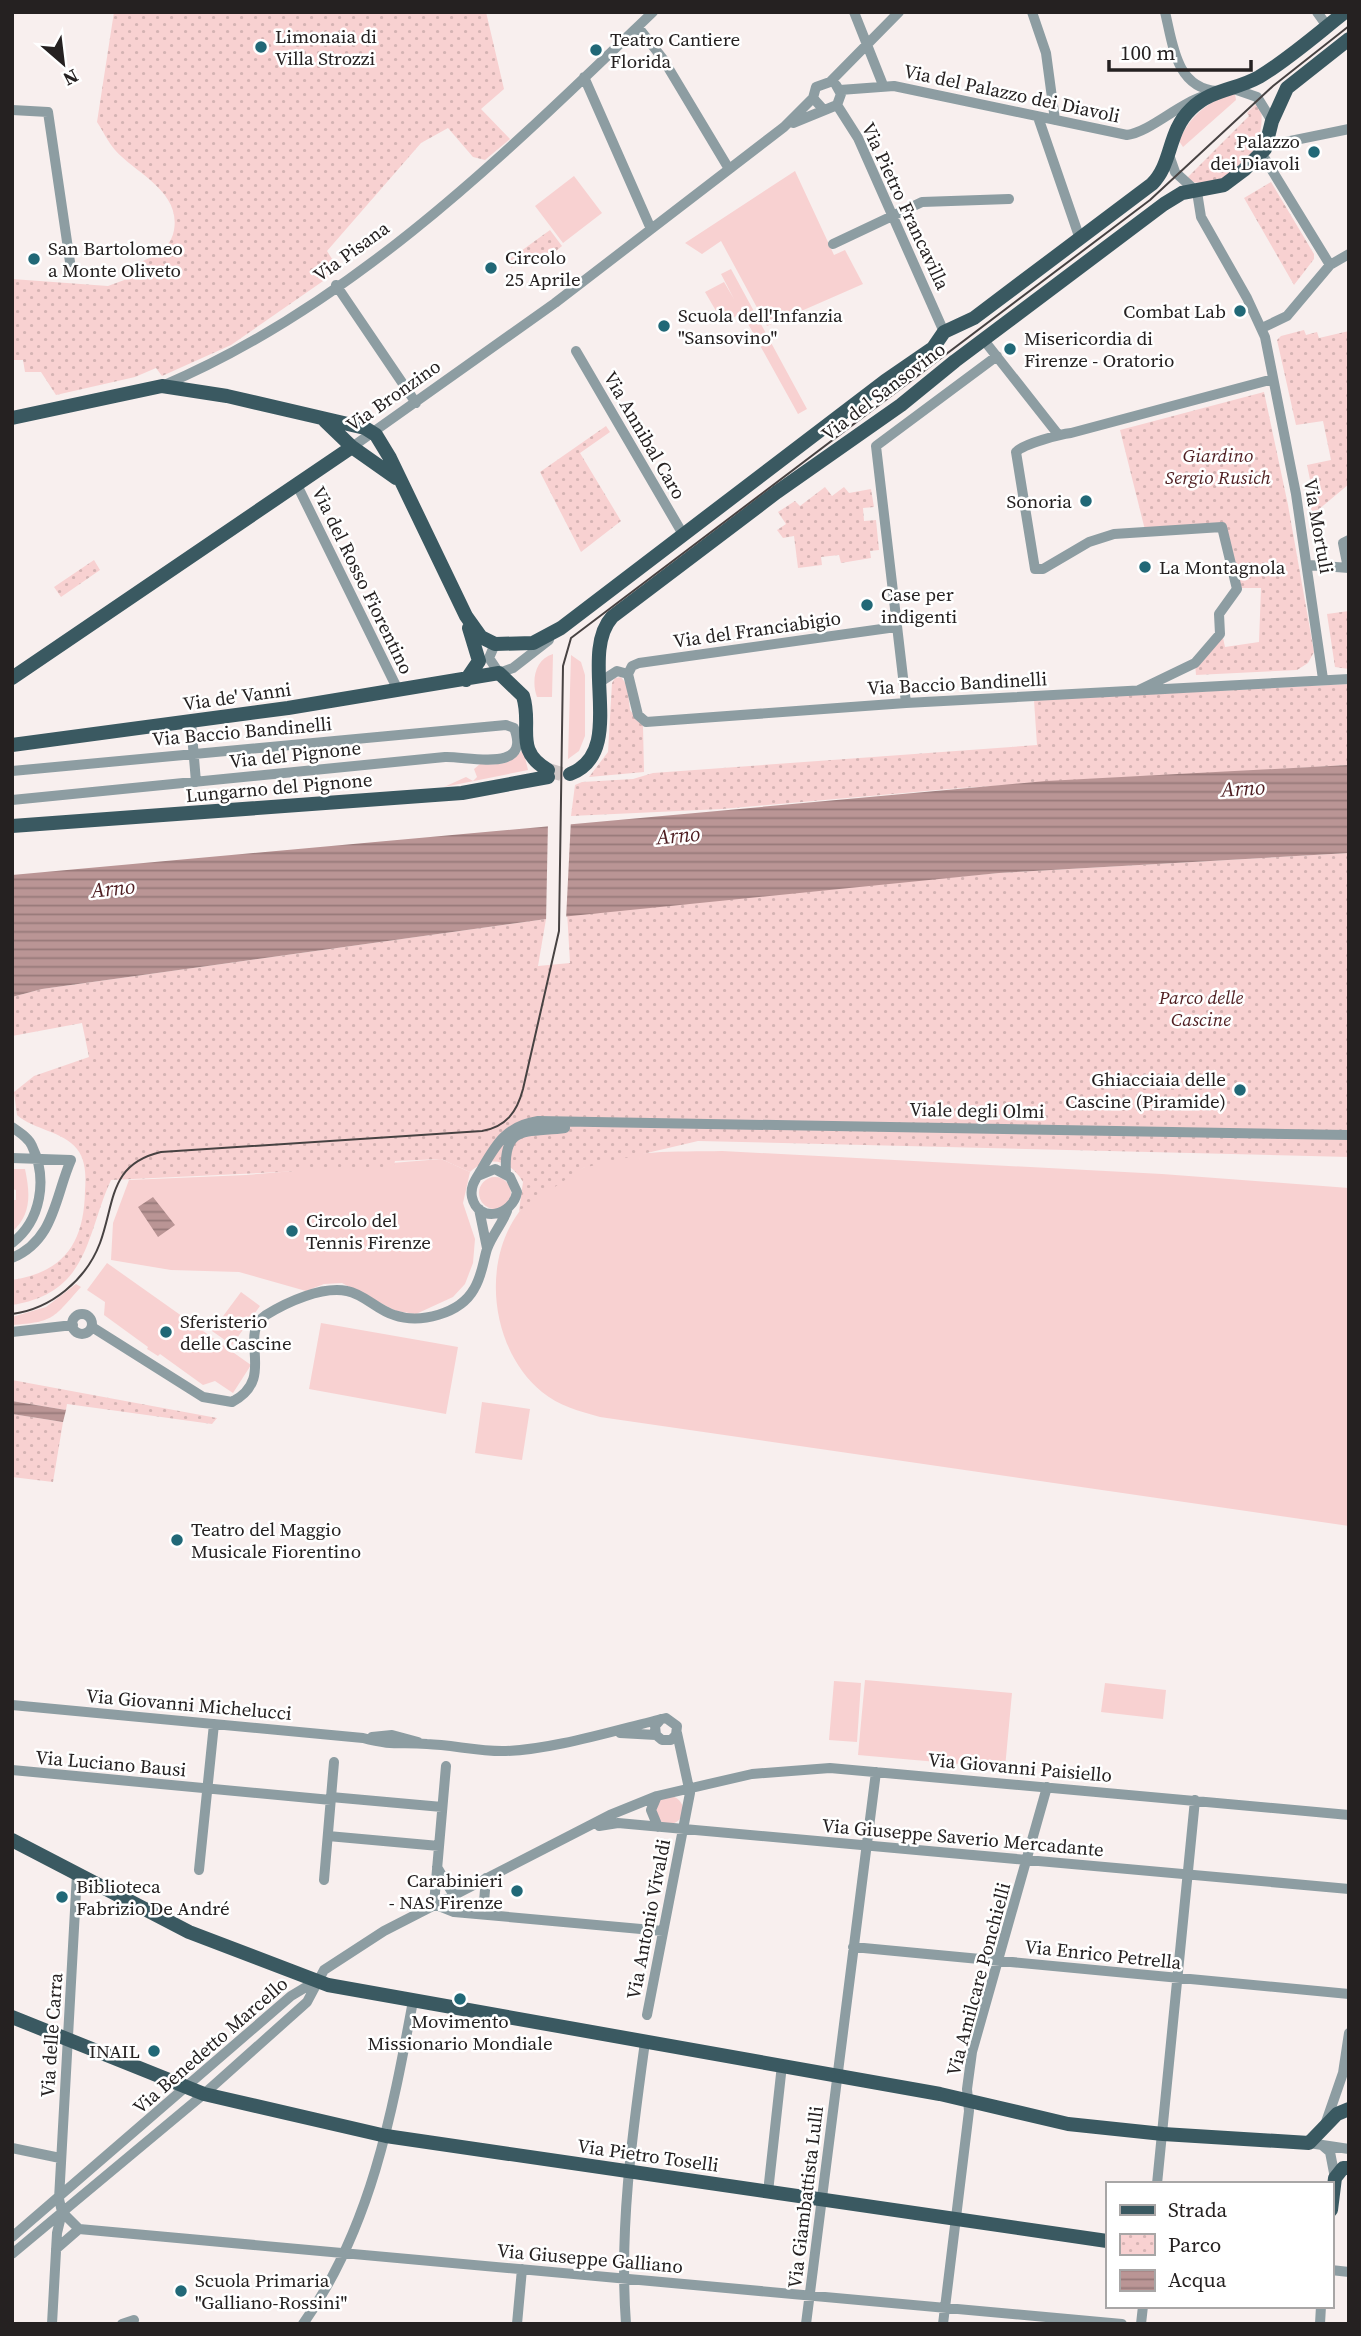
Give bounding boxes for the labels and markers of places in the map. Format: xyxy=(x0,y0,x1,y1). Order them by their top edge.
place label: Limonaia di Villa Strozzi xyxy=(275,23,377,71)
place label: Teatro Cantiere Florida xyxy=(610,26,740,74)
marker: Limonaia di Villa Strozzi xyxy=(253,39,269,55)
marker: Teatro Cantiere Florida xyxy=(588,42,604,58)
place label: Palazzo dei Diavoli xyxy=(1210,128,1300,176)
marker: Palazzo dei Diavoli xyxy=(1306,144,1322,160)
place label: San Bartolomeo a Monte Oliveto xyxy=(48,235,183,283)
place label: Circolo 25 Aprile xyxy=(505,244,581,292)
marker: San Bartolomeo a Monte Oliveto xyxy=(26,251,42,267)
marker: Circolo 25 Aprile xyxy=(483,260,499,276)
place label: Combat Lab xyxy=(1123,298,1226,324)
place label: Scuola dell'Infanzia "Sansovino" xyxy=(678,302,843,350)
marker: Combat Lab xyxy=(1232,303,1248,319)
marker: Scuola dell'Infanzia "Sansovino" xyxy=(656,318,672,334)
place label: Misericordia di Firenze - Oratorio xyxy=(1024,325,1174,373)
marker: Misericordia di Firenze - Oratorio xyxy=(1002,341,1018,357)
place label: Sonoria xyxy=(1007,488,1072,514)
marker: Sonoria xyxy=(1078,493,1094,509)
place label: La Montagnola xyxy=(1159,554,1286,580)
marker: La Montagnola xyxy=(1137,559,1153,575)
place label: Case per indigenti xyxy=(881,581,958,629)
marker: Case per indigenti xyxy=(859,597,875,613)
place label: Ghiacciaia delle Cascine (Piramide) xyxy=(1065,1066,1226,1114)
marker: Ghiacciaia delle Cascine (Piramide) xyxy=(1232,1082,1248,1098)
place label: Circolo del Tennis Firenze xyxy=(306,1207,431,1255)
marker: Circolo del Tennis Firenze xyxy=(284,1223,300,1239)
place label: Sferisterio delle Cascine xyxy=(180,1308,292,1356)
marker: Sferisterio delle Cascine xyxy=(158,1324,174,1340)
place label: Teatro del Maggio Musicale Fiorentino xyxy=(191,1516,361,1564)
marker: Teatro del Maggio Musicale Fiorentino xyxy=(169,1532,185,1548)
place label: Carabinieri - NAS Firenze xyxy=(389,1867,503,1915)
place label: Biblioteca Fabrizio De André xyxy=(76,1873,230,1921)
marker: Carabinieri - NAS Firenze xyxy=(509,1883,525,1899)
marker: Biblioteca Fabrizio De André xyxy=(54,1889,70,1905)
marker: Movimento Missionario Mondiale xyxy=(452,1991,468,2007)
place label: Movimento Missionario Mondiale xyxy=(367,2008,553,2056)
place label: INAIL xyxy=(89,2038,140,2064)
marker: INAIL xyxy=(146,2043,162,2059)
place label: Scuola Primaria "Galliano-Rossini" xyxy=(195,2267,347,2315)
marker: Scuola Primaria "Galliano-Rossini" xyxy=(173,2283,189,2299)

